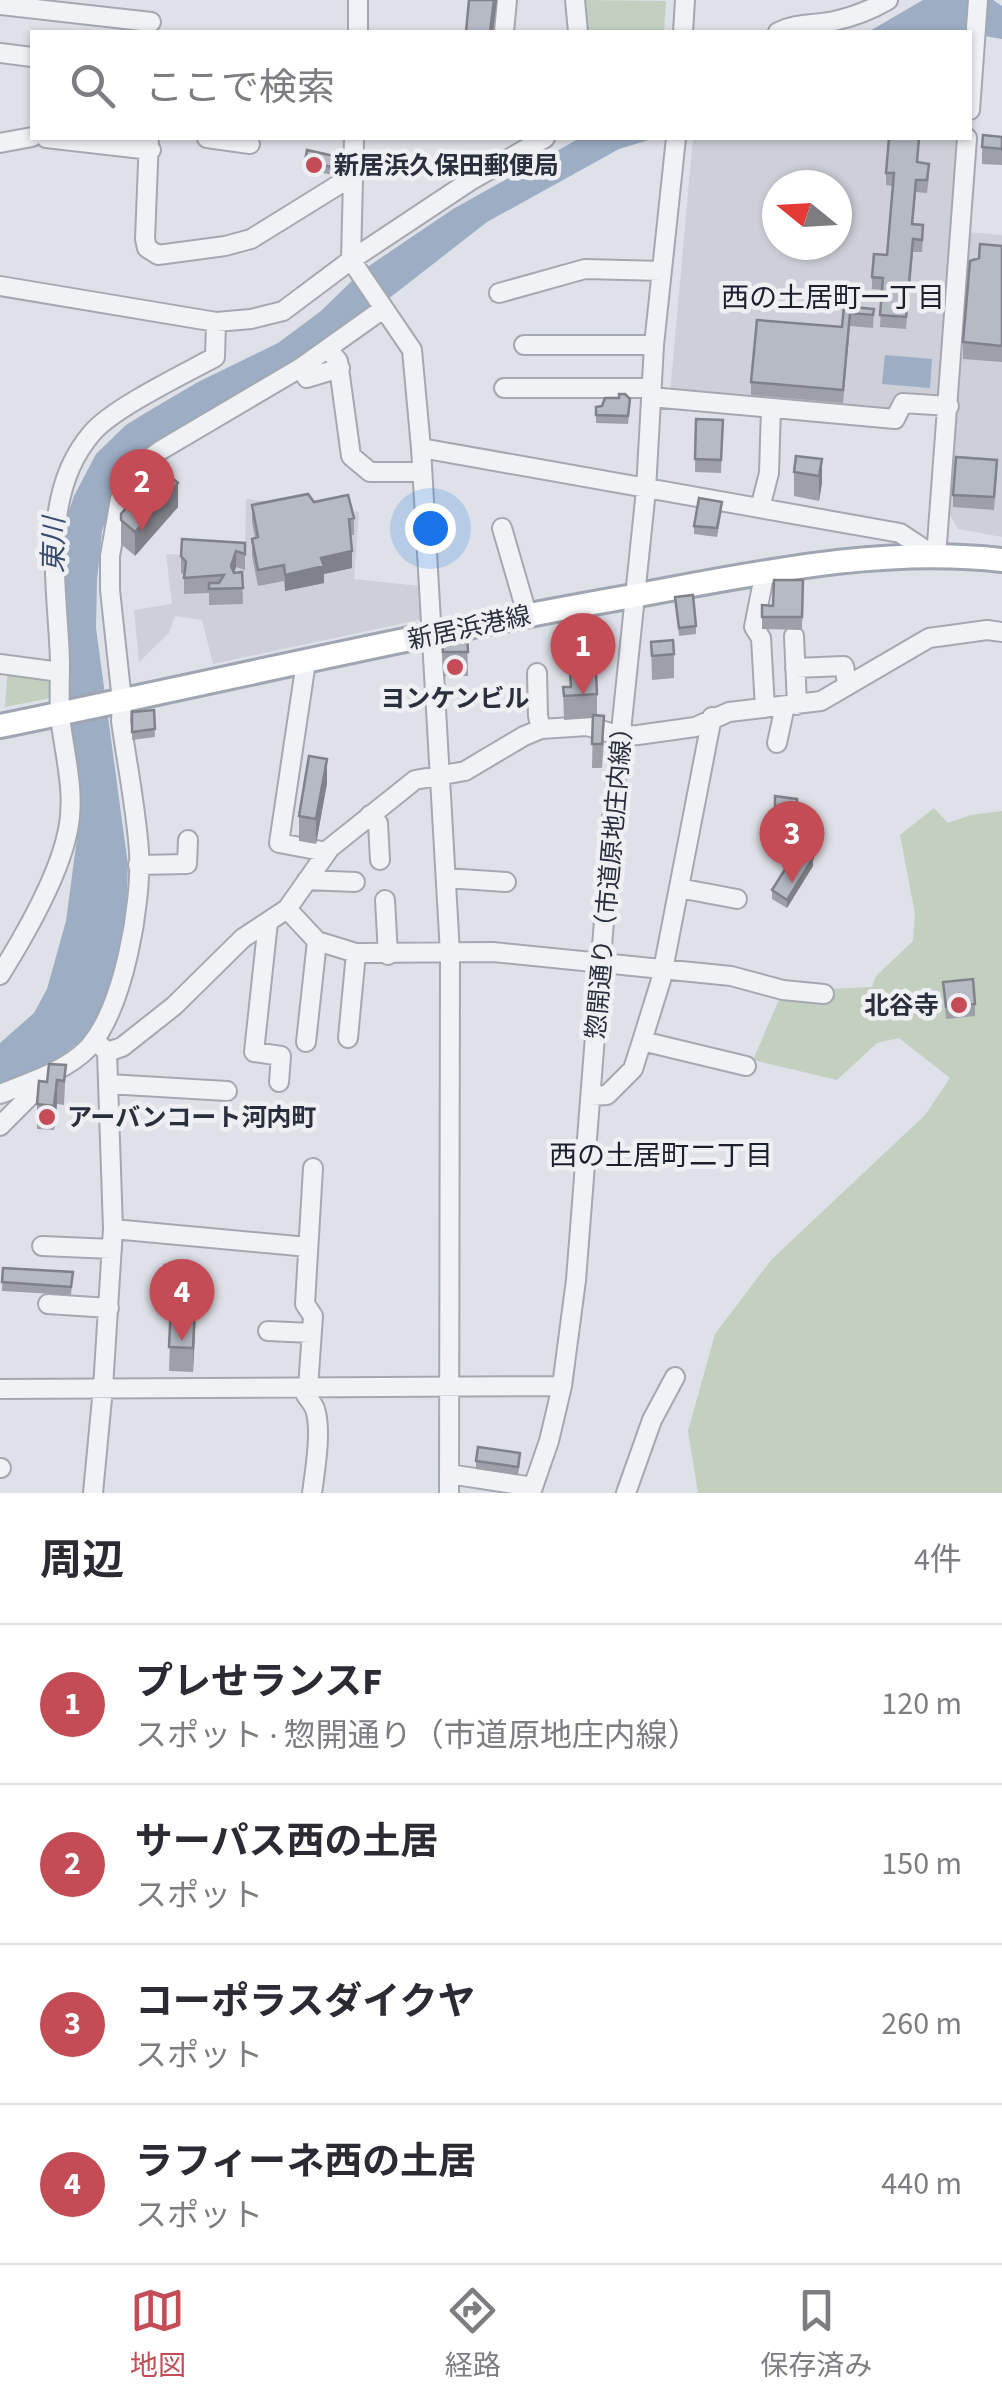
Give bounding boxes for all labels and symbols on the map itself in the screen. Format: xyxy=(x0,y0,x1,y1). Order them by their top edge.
place label: 新居浜久保田郵便局 xyxy=(334,148,559,184)
marker: 新居浜久保田郵便局 xyxy=(303,154,325,176)
north arrow xyxy=(762,170,852,260)
district label: 西の土居町一丁目 xyxy=(721,278,945,318)
pin: 2 xyxy=(110,448,174,531)
your location xyxy=(405,503,456,554)
water label: 東川 xyxy=(34,514,75,573)
street label: 新居浜港線 xyxy=(404,597,534,659)
pin: 1 xyxy=(550,612,616,695)
marker: ヨンケンビル xyxy=(444,656,466,678)
place label: ヨンケンビル xyxy=(380,681,530,717)
street label: 惣開通り（市道原地庄内線） xyxy=(578,714,642,1041)
pin: 3 xyxy=(760,800,824,883)
place label: 北谷寺 xyxy=(864,988,939,1024)
marker: 北谷寺 xyxy=(948,994,970,1016)
place label: アーバンコート河内町 xyxy=(67,1100,317,1136)
marker: アーバンコート河内町 xyxy=(36,1106,58,1128)
district label: 西の土居町二丁目 xyxy=(549,1136,773,1176)
pin: 4 xyxy=(150,1258,214,1341)

